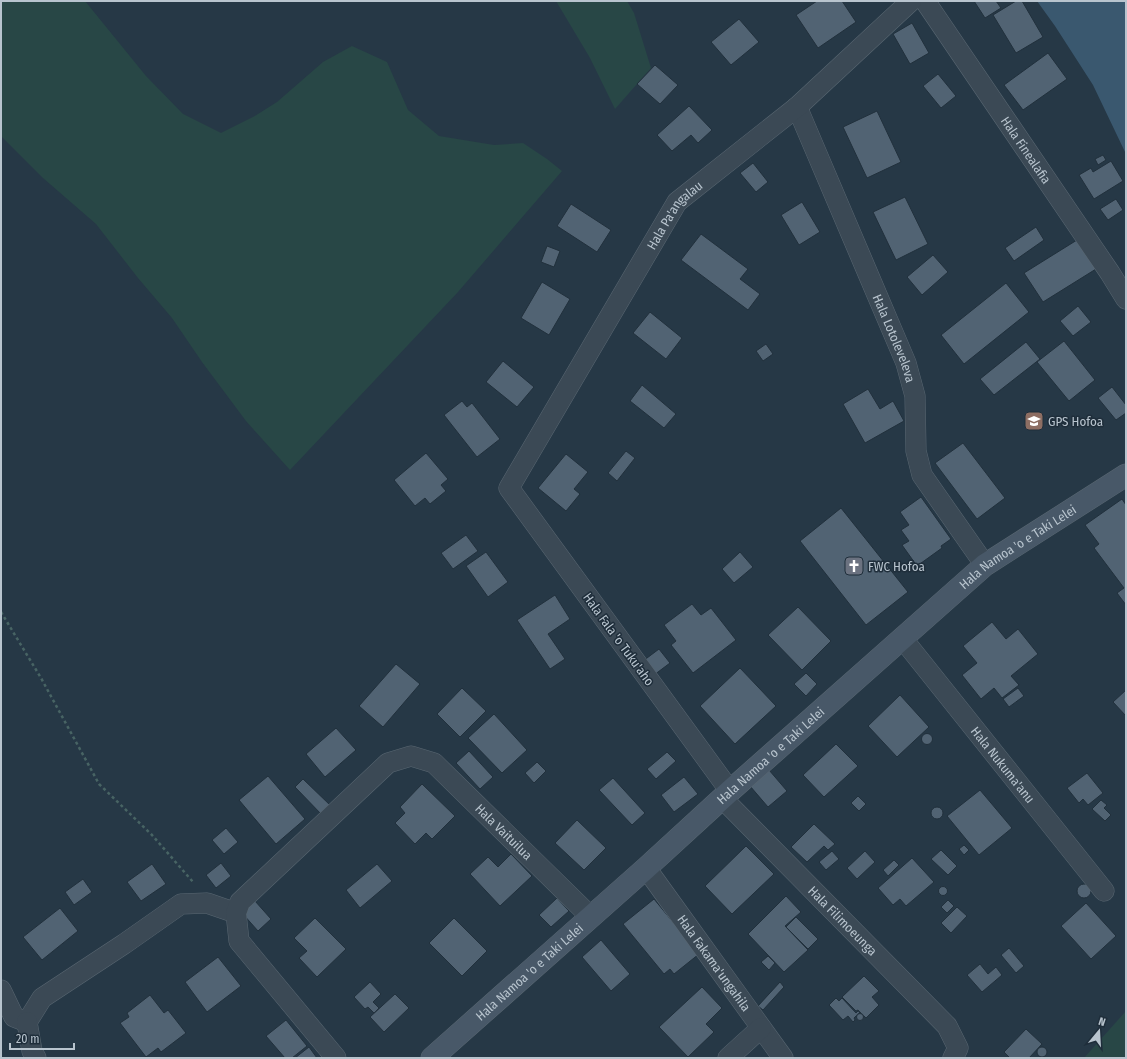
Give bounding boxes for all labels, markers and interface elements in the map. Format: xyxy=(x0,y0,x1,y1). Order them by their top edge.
street label: Hala Finealafia xyxy=(998,114,1054,187)
street label: Hala Pa'angalau xyxy=(644,178,706,252)
street label: Hala Lotoleveleva xyxy=(870,292,918,384)
school or university icon: GPS Hofoa xyxy=(1023,410,1045,432)
place label: GPS Hofoa xyxy=(1048,414,1103,429)
street label: Hala Namoa 'o e Taki Lelei xyxy=(956,502,1079,592)
church icon: FWC Hofoa xyxy=(843,555,865,577)
place label: FWC Hofoa xyxy=(868,559,925,574)
street label: Hala Fala 'o Tuku'aho xyxy=(580,590,657,689)
street label: Hala Namoa 'o e Taki Lelei xyxy=(714,704,827,807)
street label: Hala Nukuma'anu xyxy=(968,724,1038,806)
street label: Hala Vaituilua xyxy=(472,801,535,863)
street label: Hala Filimoeunga xyxy=(805,883,880,959)
street label: Hala Fakama'ungahila xyxy=(674,912,754,1014)
street label: Hala Namoa 'o e Taki Lelei xyxy=(473,920,586,1024)
north arrow xyxy=(1079,1011,1119,1051)
text: N xyxy=(1097,1015,1107,1029)
scale bar xyxy=(10,1025,74,1051)
text: 20 m xyxy=(16,1032,40,1046)

